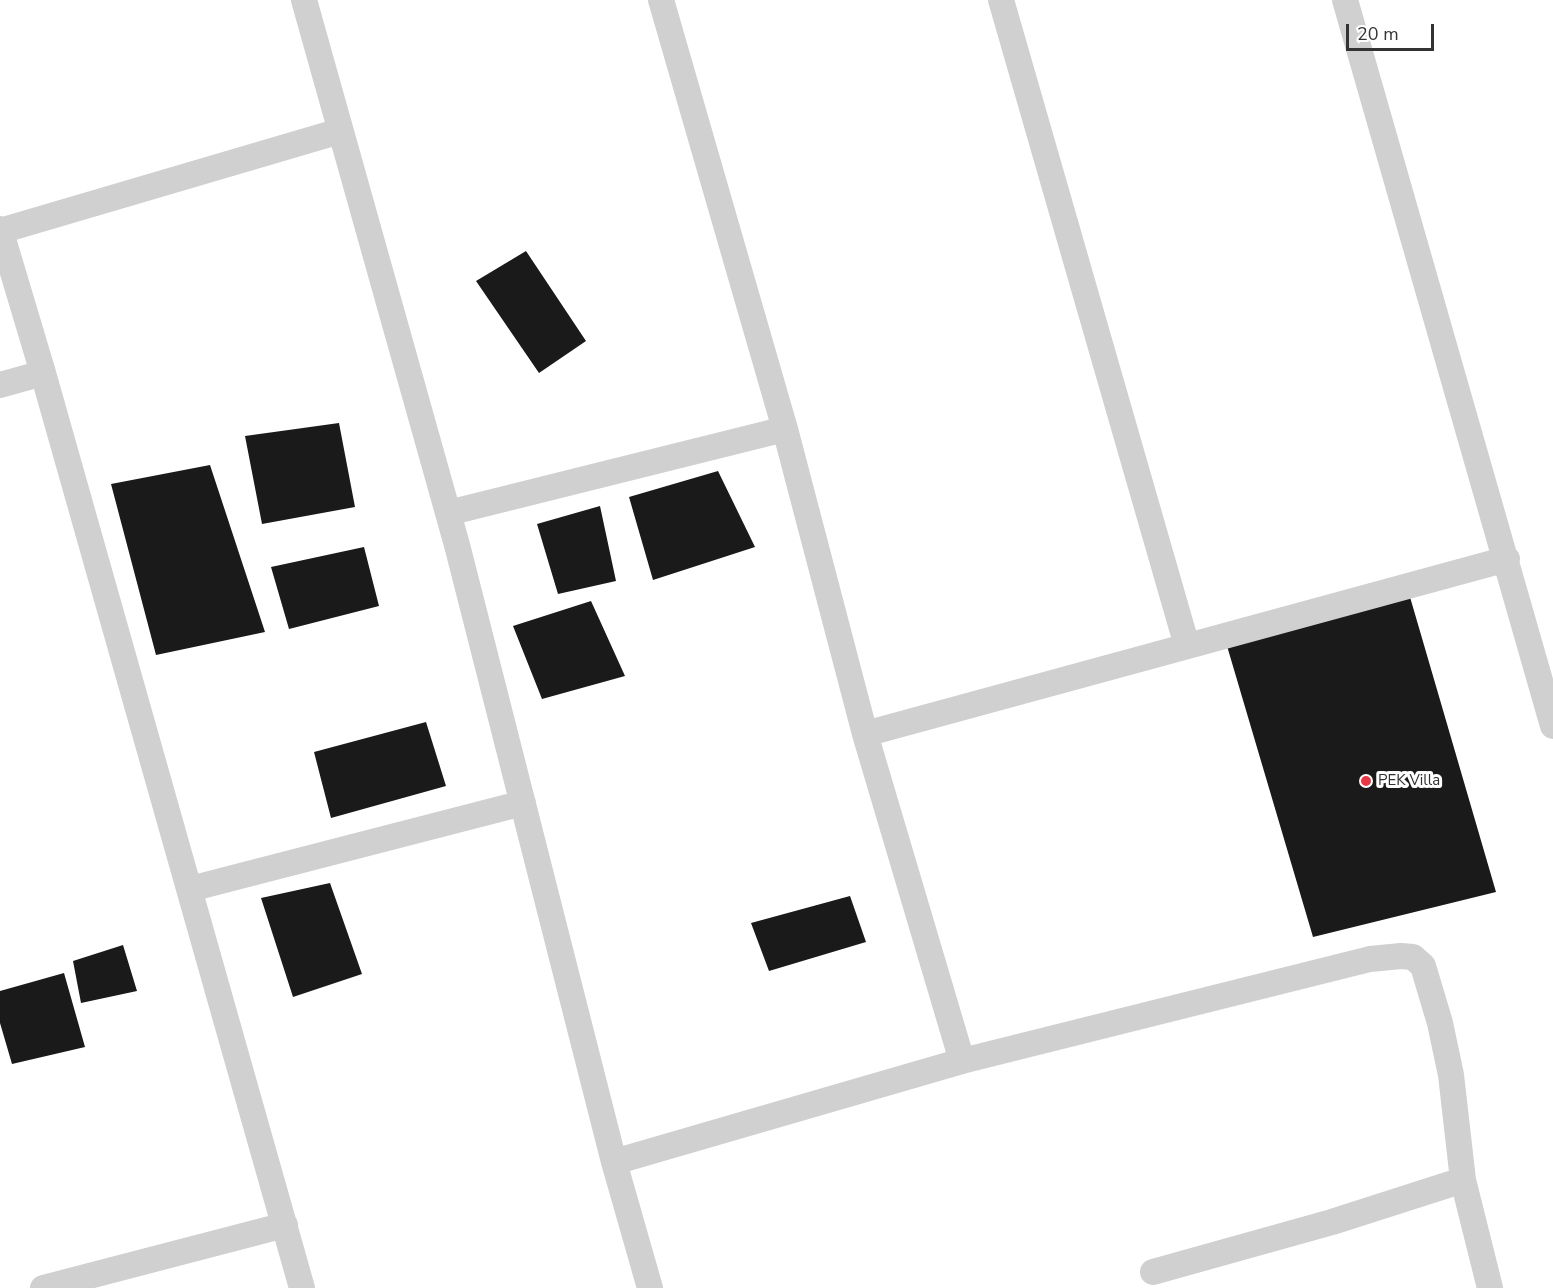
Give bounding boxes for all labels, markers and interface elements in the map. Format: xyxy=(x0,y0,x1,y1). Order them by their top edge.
scale bar xyxy=(1349,12,1438,50)
text: 20 m xyxy=(1357,22,1399,46)
place label: PEK Villa xyxy=(1378,772,1440,790)
marker: PEK Villa xyxy=(1359,774,1373,788)

